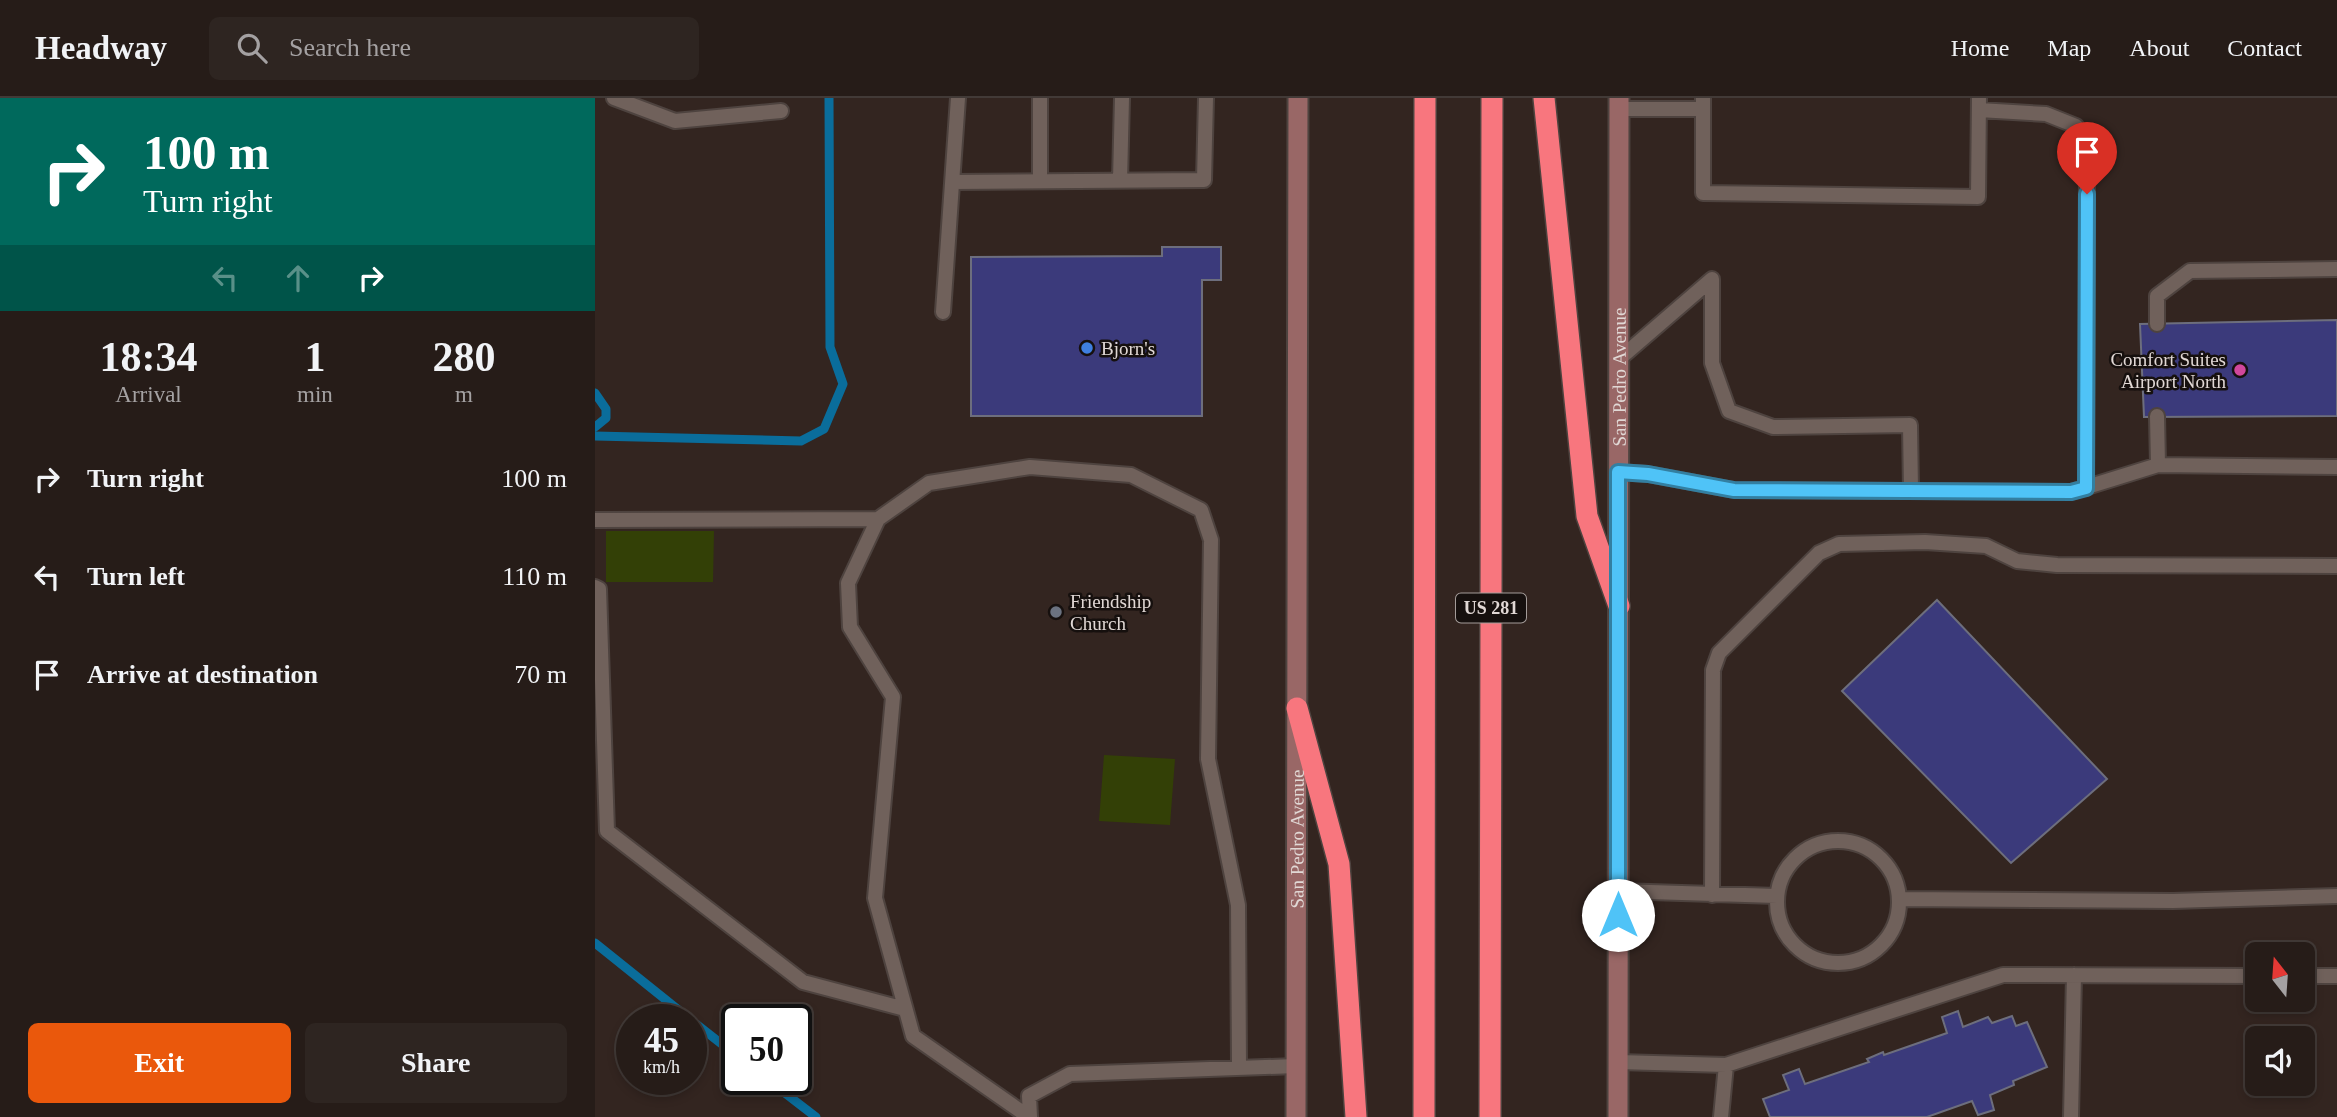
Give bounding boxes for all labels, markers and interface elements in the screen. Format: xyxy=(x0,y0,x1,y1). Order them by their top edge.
search box xyxy=(209,17,699,80)
icon: search xyxy=(233,29,271,67)
text: Headway xyxy=(35,30,167,66)
text: Search here xyxy=(289,33,411,62)
text: Home xyxy=(1951,35,2009,61)
text: Map xyxy=(2047,35,2091,61)
text: About xyxy=(2129,35,2189,61)
text: Contact xyxy=(2227,35,2302,61)
pin xyxy=(2057,122,2117,194)
text: 100 m xyxy=(143,125,270,180)
icon: right xyxy=(28,126,119,217)
icon: arrive xyxy=(2068,133,2106,171)
text: Turn right xyxy=(143,183,273,219)
icon: left xyxy=(206,259,244,297)
icon: ahead xyxy=(279,259,317,297)
icon: right xyxy=(352,259,390,297)
street label: San Pedro Avenue xyxy=(1608,307,1629,447)
text: 18:34 xyxy=(100,334,198,380)
text: 1 xyxy=(304,334,325,380)
text: 280 xyxy=(432,334,495,380)
place label: Bjorn's xyxy=(1101,338,1155,359)
marker: Bjorn's xyxy=(1079,340,1095,356)
place label: Comfort Suites Airport North xyxy=(2110,349,2226,392)
marker: Comfort Suites Airport North xyxy=(2232,362,2248,378)
text: Arrival xyxy=(115,382,182,407)
text: min xyxy=(297,382,333,407)
text: m xyxy=(455,382,473,407)
icon: right xyxy=(28,460,66,498)
text: Turn right xyxy=(87,464,204,493)
text: 100 m xyxy=(501,464,567,493)
icon: left xyxy=(28,558,66,596)
text: Turn left xyxy=(87,562,185,591)
text: 110 m xyxy=(502,562,567,591)
place label: Friendship Church xyxy=(1070,591,1151,634)
road number: US 281 xyxy=(1456,594,1526,622)
marker: Friendship Church xyxy=(1048,604,1064,620)
icon: arrive xyxy=(28,656,66,694)
text: Arrive at destination xyxy=(87,660,318,689)
text: 70 m xyxy=(514,660,567,689)
street label: San Pedro Avenue xyxy=(1286,769,1307,909)
position arrow xyxy=(1581,878,1655,952)
north arrow xyxy=(2245,942,2315,1012)
map controls xyxy=(2245,942,2315,1096)
speed limit sign: 50 xyxy=(721,1004,812,1095)
text: 45 xyxy=(644,1021,679,1060)
button: Exit xyxy=(28,1023,291,1103)
button: Share xyxy=(305,1023,567,1103)
button: sound xyxy=(2245,1026,2315,1096)
text: km/h xyxy=(643,1057,680,1077)

